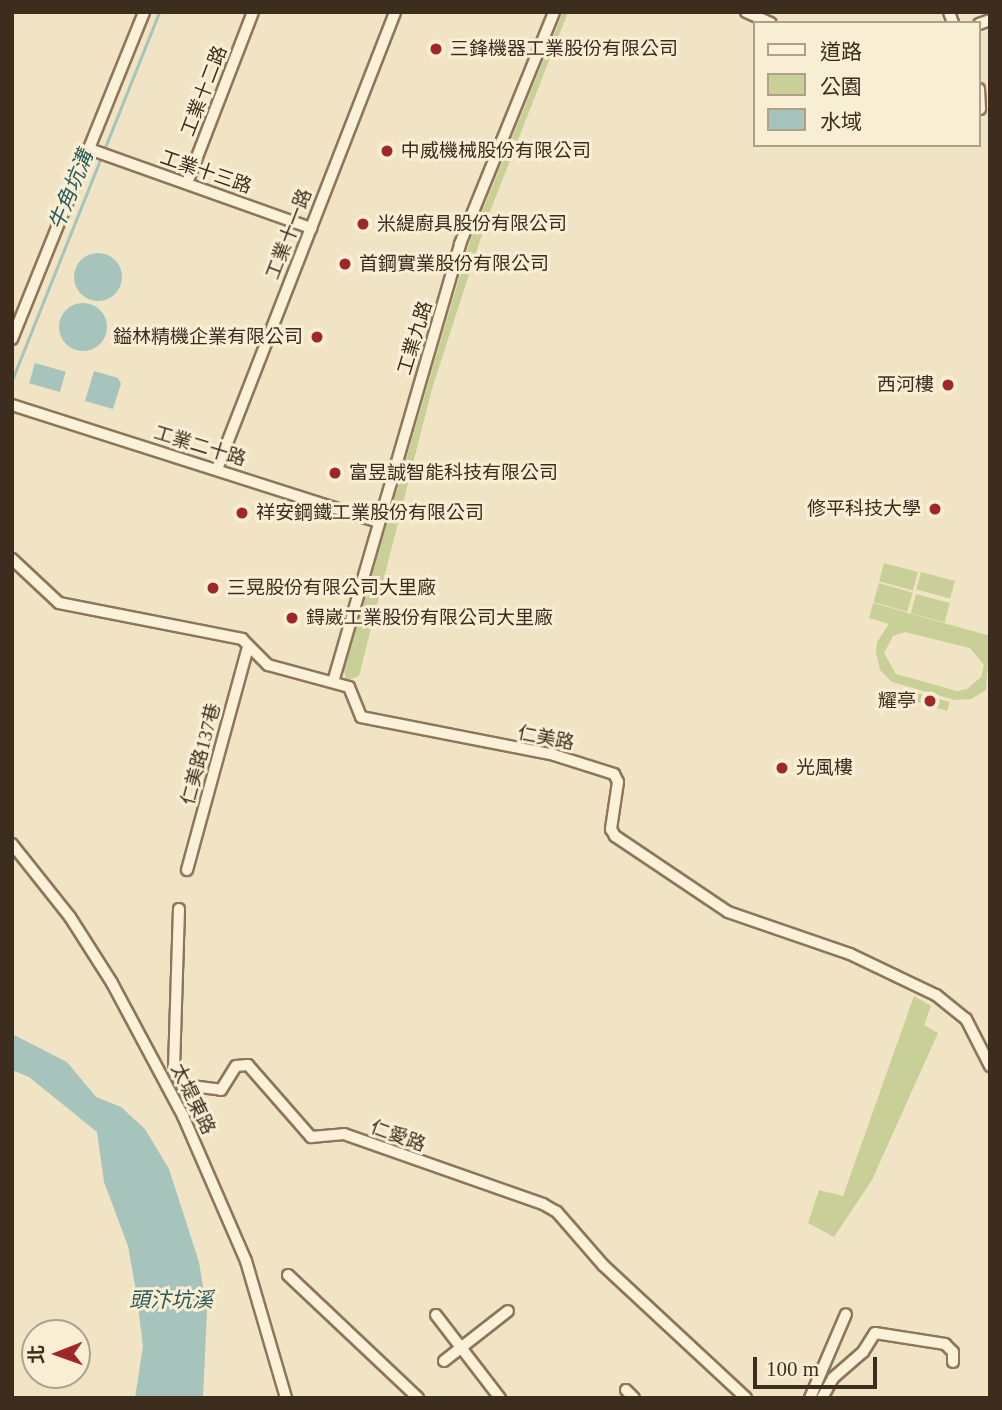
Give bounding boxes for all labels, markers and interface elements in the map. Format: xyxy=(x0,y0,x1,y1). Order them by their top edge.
legend xyxy=(754,21,981,147)
place label: 三鋒機器工業股份有限公司 xyxy=(450,38,678,60)
text: 道路 xyxy=(820,40,862,64)
marker: 三鋒機器工業股份有限公司 xyxy=(428,41,444,57)
street label: 工業十二路 xyxy=(176,43,232,139)
text: 公園 xyxy=(820,75,862,99)
text: 水域 xyxy=(820,110,862,134)
place label: 中威機械股份有限公司 xyxy=(401,140,591,162)
marker: 中威機械股份有限公司 xyxy=(379,143,395,159)
water label: 牛角坑溝 xyxy=(44,146,98,234)
street label: 工業十三路 xyxy=(157,146,255,198)
street label: 工業十一路 xyxy=(261,186,317,282)
place label: 米緹廚具股份有限公司 xyxy=(377,213,567,235)
marker: 米緹廚具股份有限公司 xyxy=(355,216,371,232)
place label: 首鋼實業股份有限公司 xyxy=(359,253,549,275)
marker: 首鋼實業股份有限公司 xyxy=(337,256,353,272)
street label: 工業九路 xyxy=(393,298,437,378)
place label: 鎰林精機企業有限公司 xyxy=(113,326,303,348)
marker: 鎰林精機企業有限公司 xyxy=(309,329,325,345)
place label: 西河樓 xyxy=(877,374,934,396)
marker: 西河樓 xyxy=(940,377,956,393)
street label: 工業二十路 xyxy=(151,421,249,471)
place label: 富昱誠智能科技有限公司 xyxy=(349,462,558,484)
marker: 富昱誠智能科技有限公司 xyxy=(327,465,343,481)
place label: 修平科技大學 xyxy=(807,498,921,520)
marker: 修平科技大學 xyxy=(927,501,943,517)
place label: 祥安鋼鐵工業股份有限公司 xyxy=(256,502,484,524)
marker: 祥安鋼鐵工業股份有限公司 xyxy=(234,505,250,521)
place label: 三晃股份有限公司大里廠 xyxy=(227,577,436,599)
marker: 三晃股份有限公司大里廠 xyxy=(205,580,221,596)
place label: 鍀崴工業股份有限公司大里廠 xyxy=(306,607,553,629)
marker: 鍀崴工業股份有限公司大里廠 xyxy=(284,610,300,626)
place label: 耀亭 xyxy=(878,690,916,712)
marker: 耀亭 xyxy=(922,693,938,709)
street label: 仁美路137巷 xyxy=(176,701,226,807)
street label: 仁美路 xyxy=(516,721,576,755)
place label: 光風樓 xyxy=(796,757,853,779)
marker: 光風樓 xyxy=(774,760,790,776)
street label: 太堤東路 xyxy=(166,1060,220,1138)
street label: 仁愛路 xyxy=(367,1116,429,1156)
water label: 頭汴坑溪 xyxy=(129,1287,213,1313)
north arrow xyxy=(21,1319,91,1389)
scale bar xyxy=(757,1344,881,1388)
text: 北 xyxy=(26,1345,47,1364)
text: 100 m xyxy=(766,1357,819,1381)

